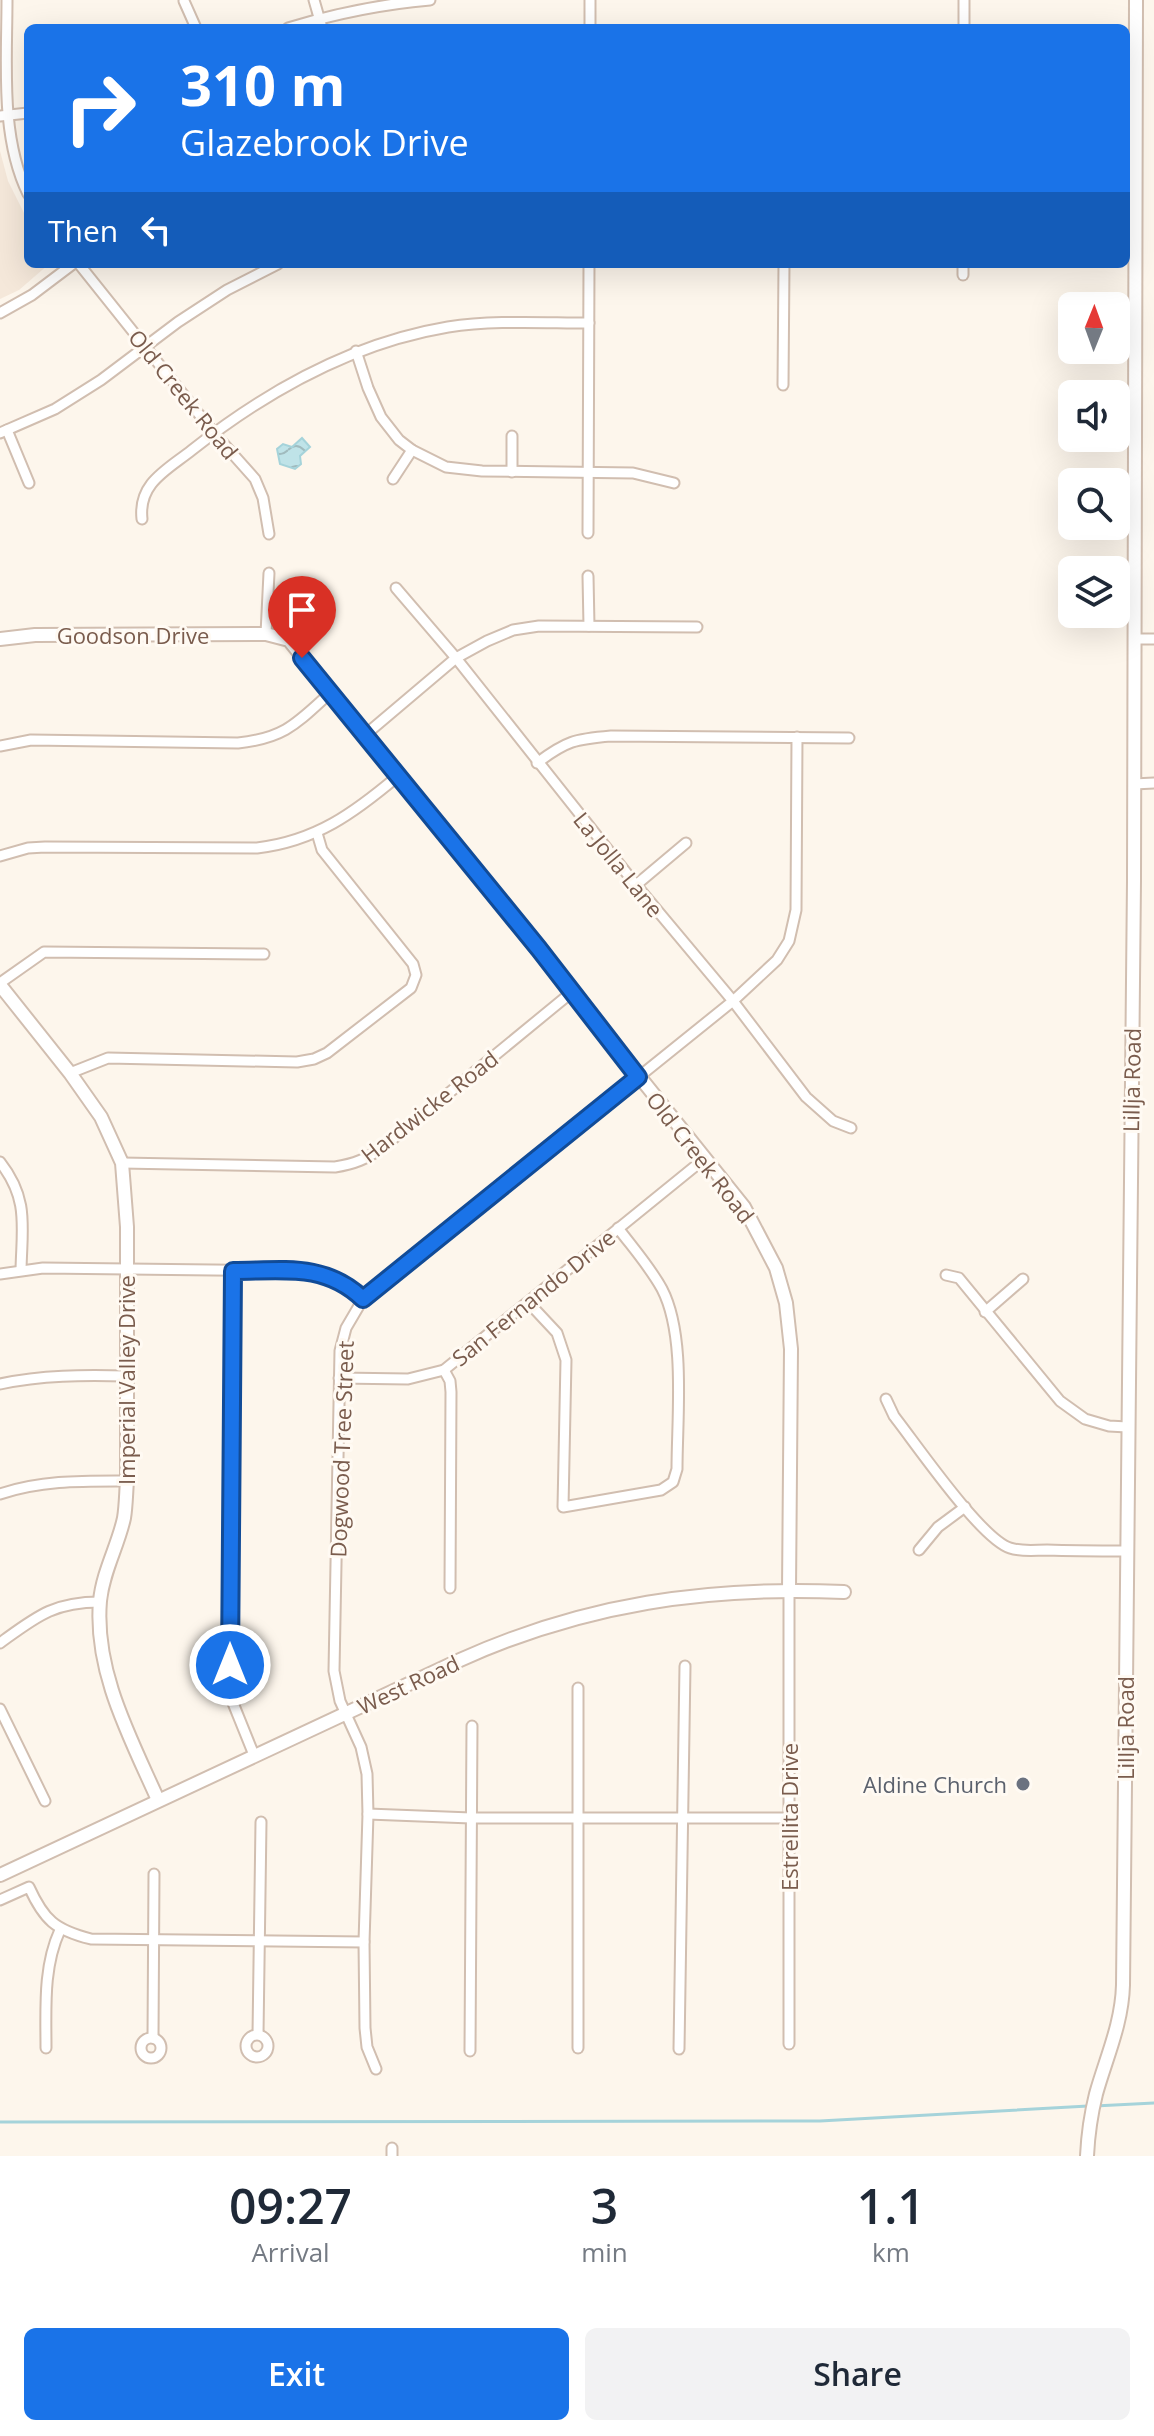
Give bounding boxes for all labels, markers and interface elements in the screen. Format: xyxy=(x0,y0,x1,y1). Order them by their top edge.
text: 310 m xyxy=(180,46,346,122)
icon: right xyxy=(48,56,152,160)
text: Glazebrook Drive xyxy=(180,118,469,167)
icon: left xyxy=(134,208,178,252)
text: Then xyxy=(48,210,118,251)
north arrow xyxy=(1058,292,1130,364)
map controls xyxy=(1058,292,1130,628)
street label: Old Creek Road xyxy=(122,323,246,465)
button: sound xyxy=(1058,380,1130,452)
button: search xyxy=(1058,468,1130,540)
button: layers xyxy=(1058,556,1130,628)
pin xyxy=(268,576,336,658)
icon: arrive xyxy=(280,588,324,632)
street label: Goodson Drive xyxy=(57,620,209,650)
street label: La Jolla Lane xyxy=(567,805,671,923)
street label: Lillja Road xyxy=(1115,1028,1147,1132)
street label: Hardwicke Road xyxy=(354,1043,504,1169)
street label: Old Creek Road xyxy=(640,1085,762,1229)
street label: San Fernando Drive xyxy=(445,1222,621,1372)
street label: Imperial Valley Drive xyxy=(111,1275,141,1485)
street label: Dogwood Tree Street xyxy=(322,1340,360,1558)
position arrow xyxy=(188,1623,272,1707)
street label: West Road xyxy=(352,1647,464,1721)
street label: Lillja Road xyxy=(1110,1676,1140,1780)
street label: Estrellita Drive xyxy=(774,1743,804,1891)
place label: Aldine Church xyxy=(863,1769,1007,1799)
marker: Aldine Church xyxy=(1014,1775,1032,1793)
text: 09:27 xyxy=(229,2173,352,2238)
text: 3 xyxy=(591,2173,618,2238)
text: 1.1 xyxy=(857,2173,925,2238)
text: Arrival xyxy=(251,2234,330,2270)
text: min xyxy=(581,2234,628,2270)
text: km xyxy=(872,2234,910,2270)
button: Exit xyxy=(24,2328,569,2420)
button: Share xyxy=(585,2328,1130,2420)

